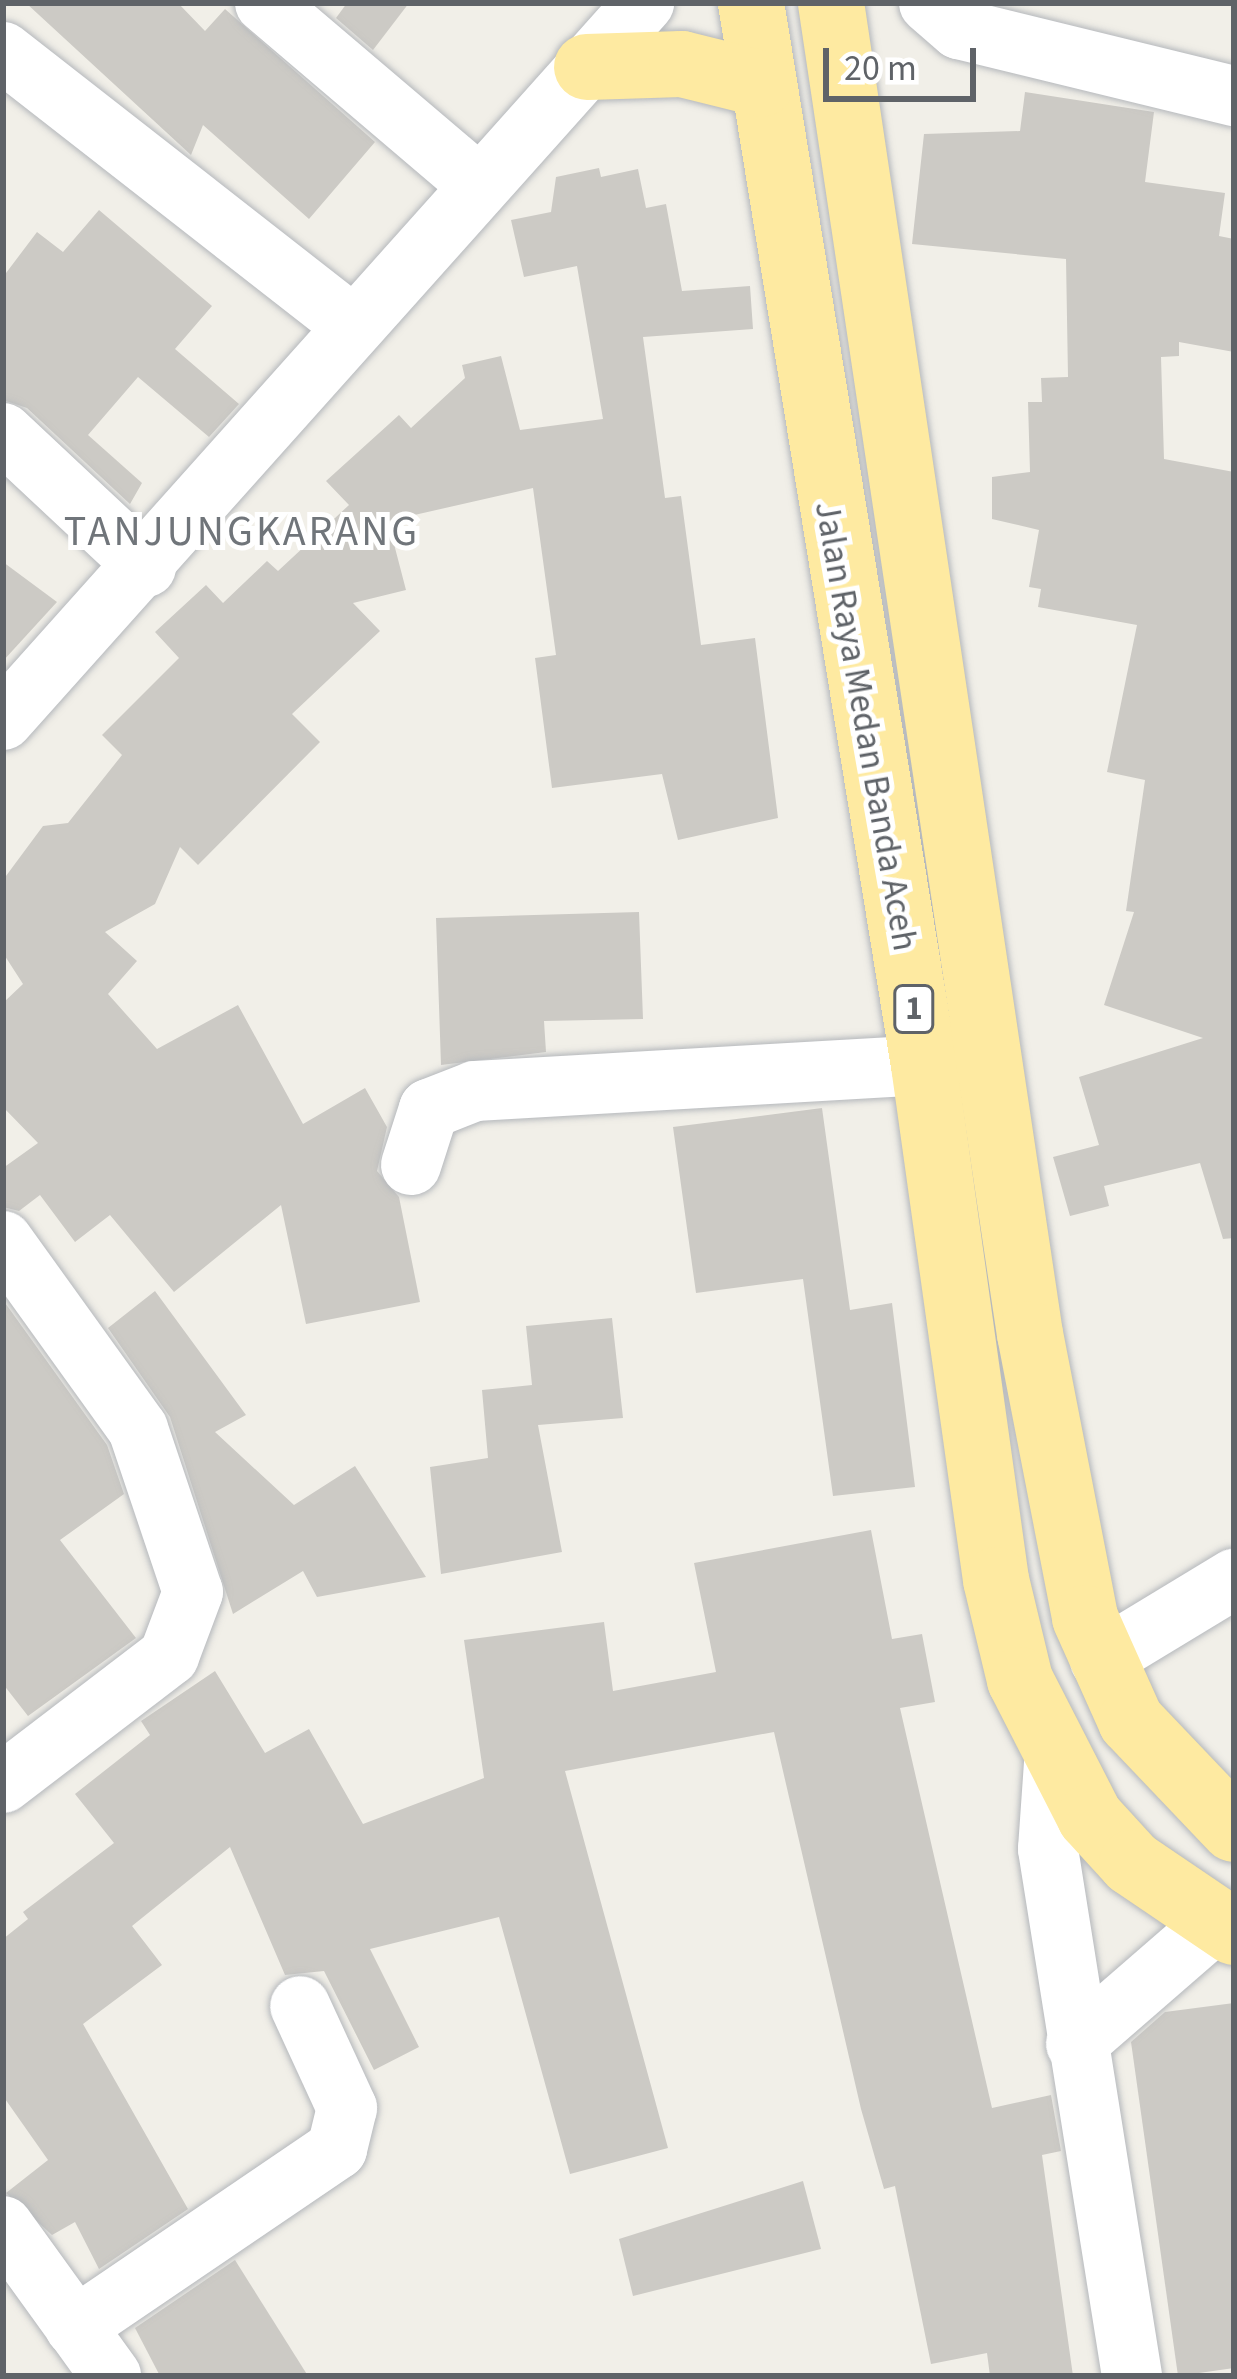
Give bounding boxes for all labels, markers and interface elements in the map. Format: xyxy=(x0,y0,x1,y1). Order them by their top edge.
scale bar xyxy=(829,24,982,98)
text: 20 m xyxy=(844,43,917,94)
street label: Jalan Raya Medan Banda Aceh xyxy=(805,498,927,954)
district label: TANJUNGKARANG xyxy=(64,507,420,557)
road number: 1 xyxy=(893,982,935,1036)

